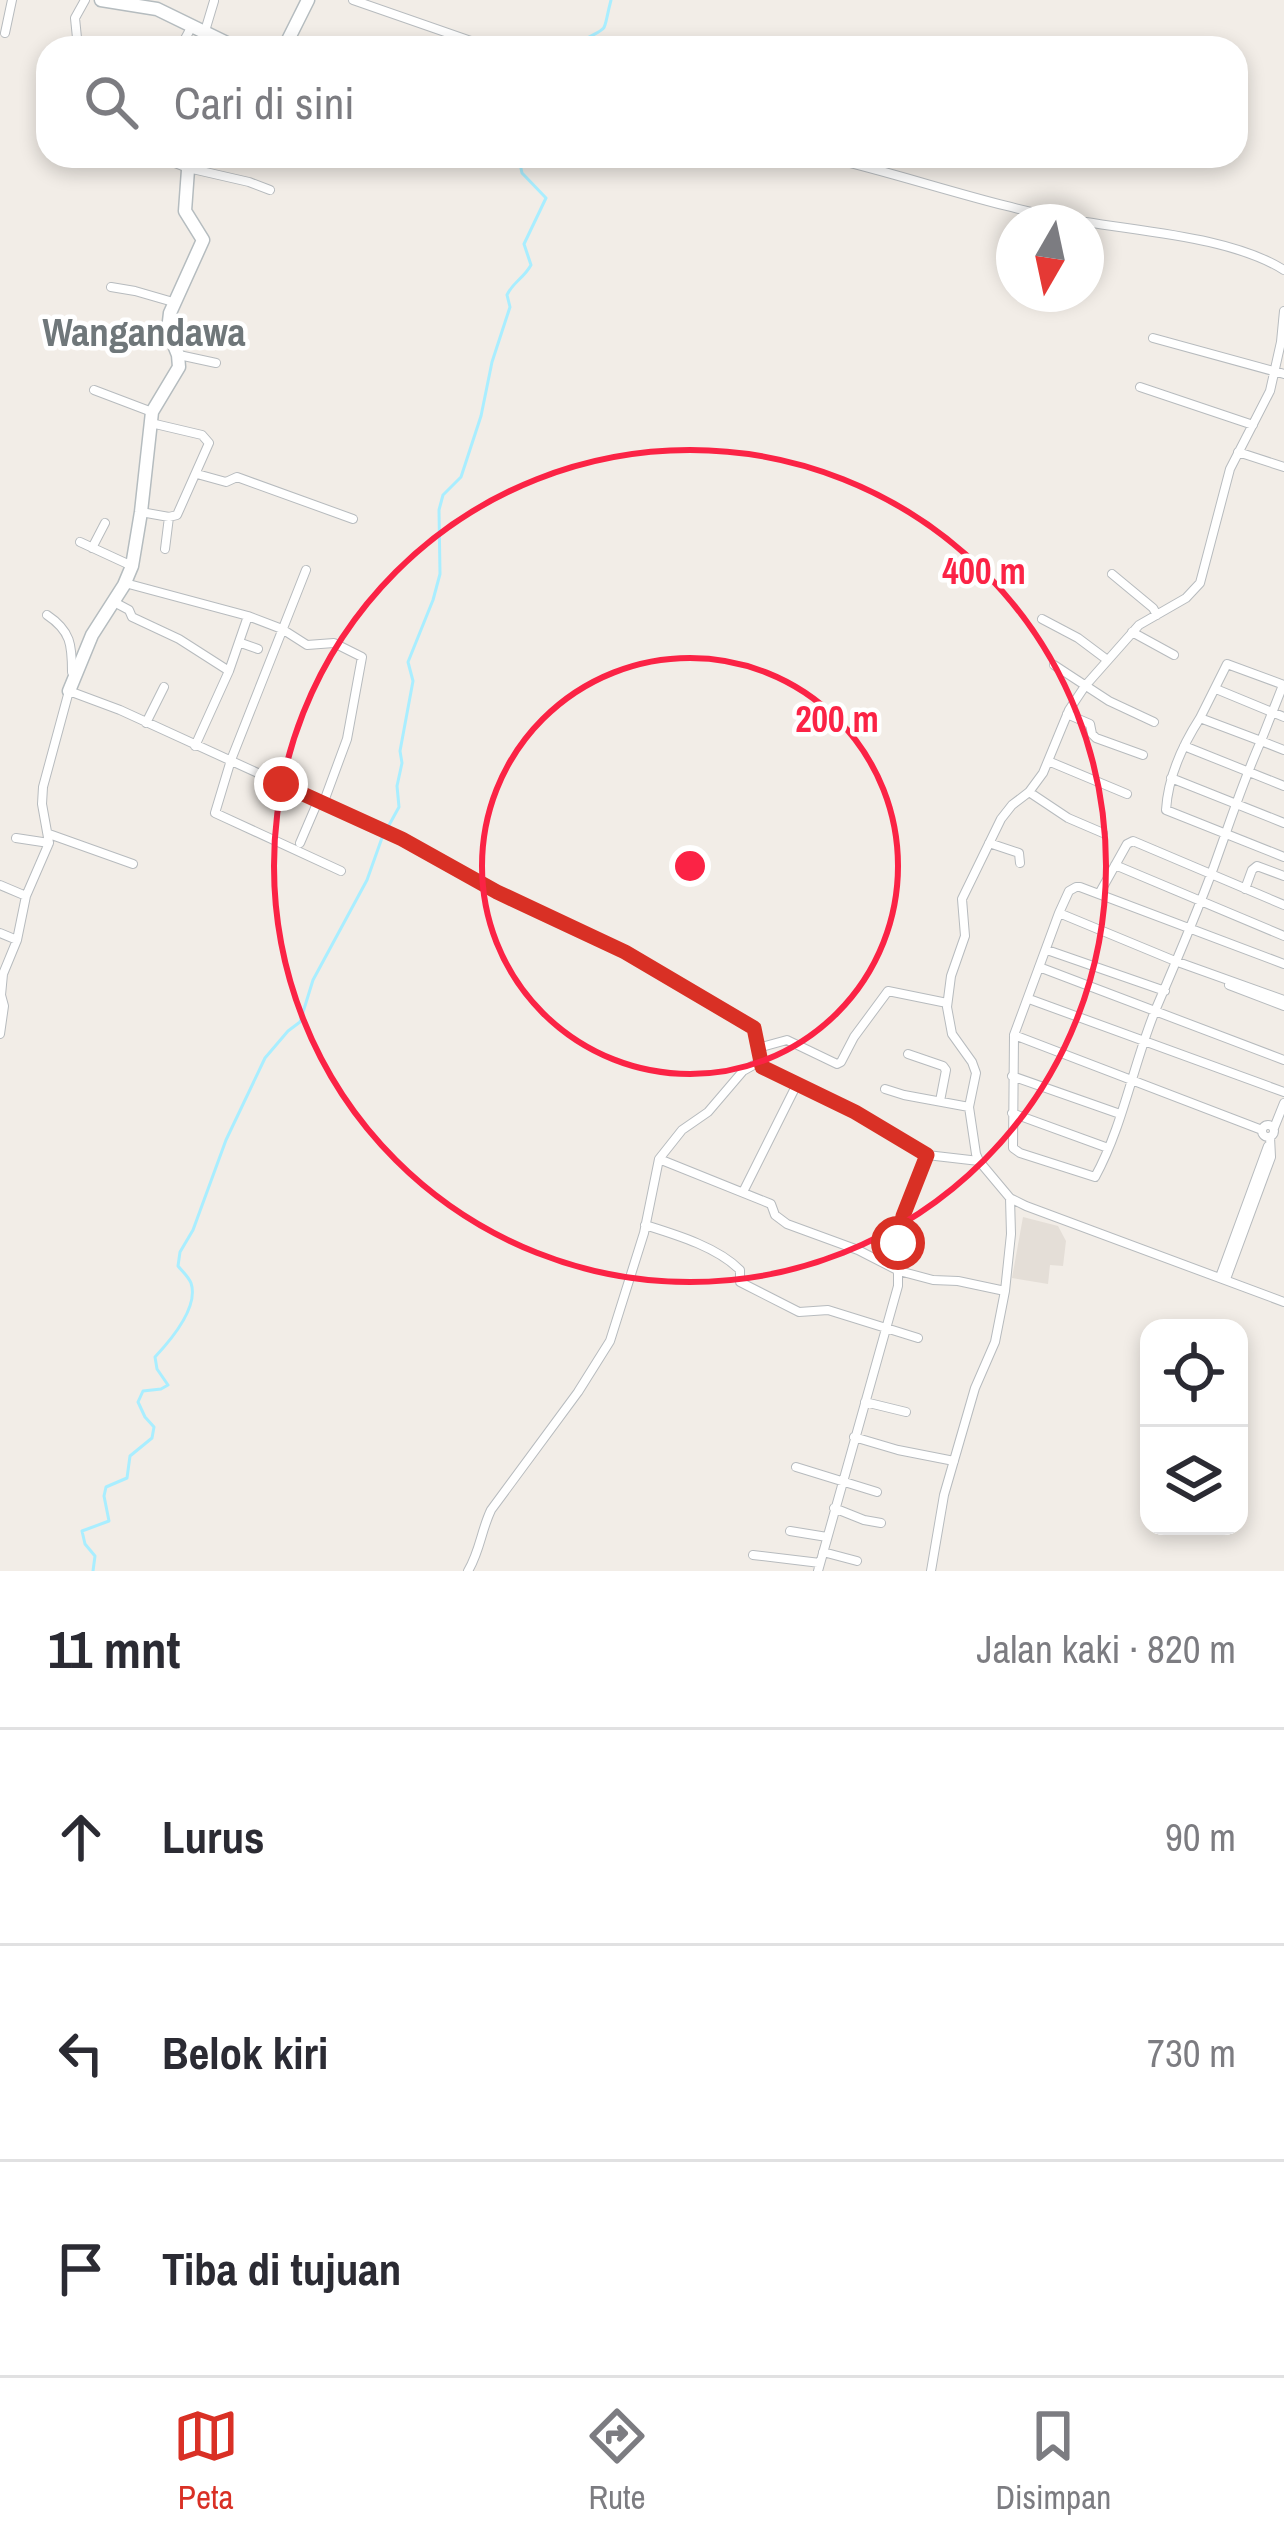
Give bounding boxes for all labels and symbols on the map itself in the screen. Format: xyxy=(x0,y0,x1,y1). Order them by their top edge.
north arrow xyxy=(996,204,1104,312)
district label: Wangandawa xyxy=(42,306,246,358)
text: 400 m xyxy=(942,547,1026,595)
text: 200 m xyxy=(795,695,879,743)
route end xyxy=(254,757,308,811)
centre of rings xyxy=(669,845,711,887)
route start xyxy=(871,1216,925,1270)

